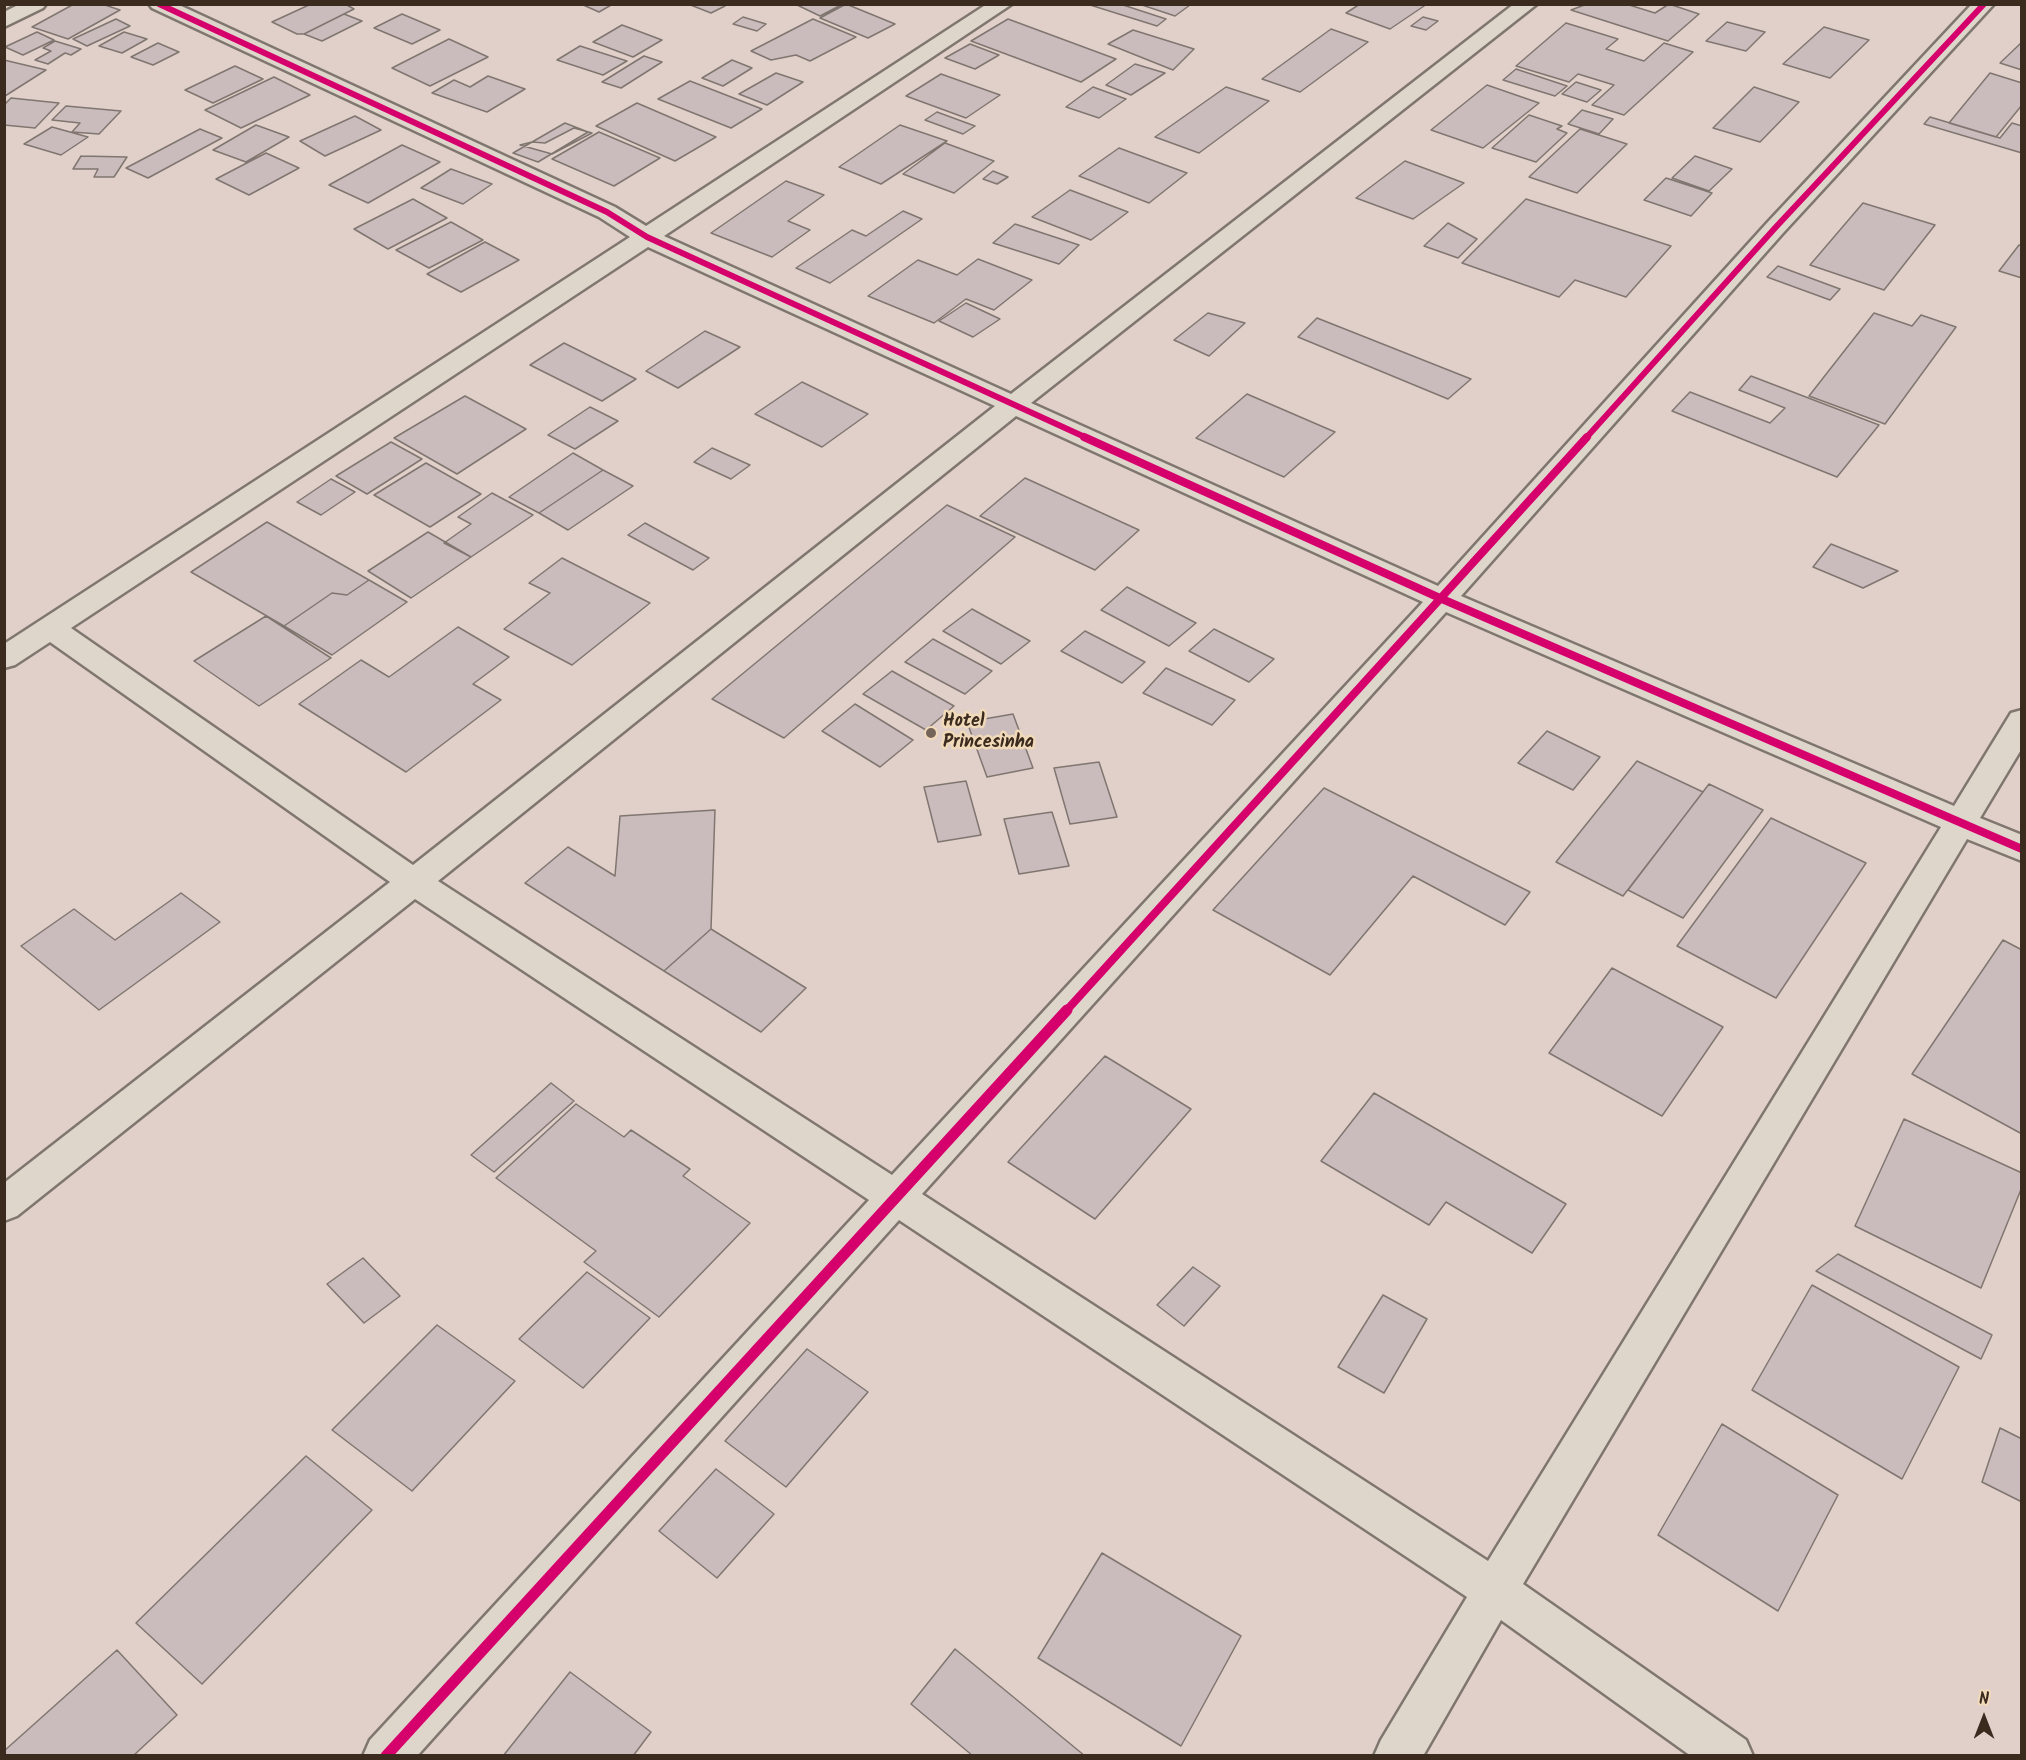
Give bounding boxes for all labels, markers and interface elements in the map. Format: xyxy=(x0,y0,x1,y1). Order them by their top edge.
place label: Hotel Princesinha xyxy=(943,712,1034,754)
marker: Hotel Princesinha xyxy=(924,726,938,740)
text: N xyxy=(1979,1687,1989,1712)
north arrow xyxy=(1954,1688,2014,1748)

